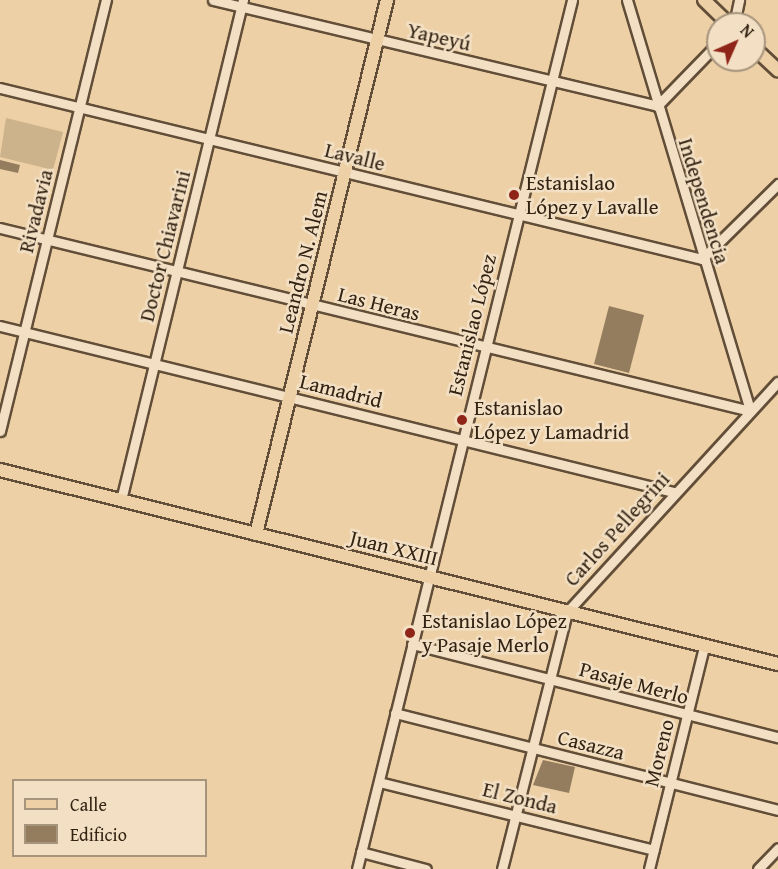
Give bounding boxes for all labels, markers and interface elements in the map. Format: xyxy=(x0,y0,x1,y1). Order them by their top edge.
north arrow xyxy=(706,12,766,72)
street label: Yapeyú xyxy=(405,17,473,57)
text: N xyxy=(735,18,760,43)
street label: Independencia xyxy=(673,135,735,267)
street label: Lavalle xyxy=(322,137,388,177)
street label: Rivadavia xyxy=(13,167,59,255)
street label: Doctor Chiavarini xyxy=(134,168,196,324)
place label: Estanislao López y Lavalle xyxy=(526,170,658,220)
street label: Leandro N. Alem xyxy=(273,188,333,336)
marker: Estanislao López y Lavalle xyxy=(507,188,521,202)
street label: Estanislao López xyxy=(442,252,502,398)
street label: Las Heras xyxy=(335,282,423,326)
street label: Lamadrid xyxy=(297,369,385,413)
place label: Estanislao López y Lamadrid xyxy=(474,395,629,445)
marker: Estanislao López y Lamadrid xyxy=(455,413,469,427)
street label: Carlos Pellegrini xyxy=(559,467,675,591)
street label: Juan XXIII xyxy=(347,525,441,571)
place label: Estanislao López y Pasaje Merlo xyxy=(422,608,567,658)
marker: Estanislao López y Pasaje Merlo xyxy=(403,626,417,640)
street label: Pasaje Merlo xyxy=(577,656,691,710)
street label: Moreno xyxy=(638,717,680,789)
street label: Casazza xyxy=(555,725,627,765)
street label: El Zonda xyxy=(480,777,560,819)
legend xyxy=(12,779,207,857)
text: Calle xyxy=(70,791,107,818)
text: Edificio xyxy=(70,821,127,848)

